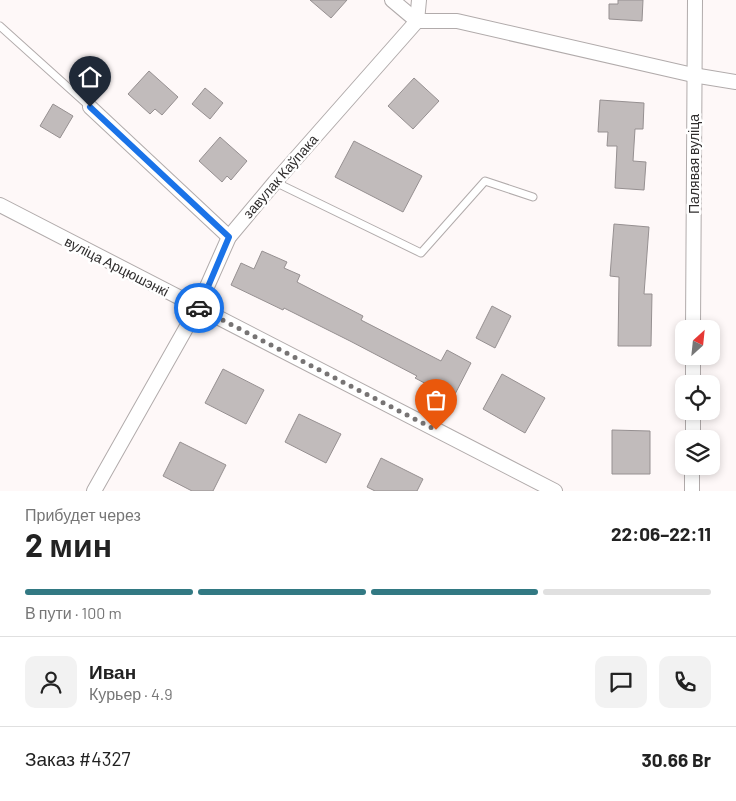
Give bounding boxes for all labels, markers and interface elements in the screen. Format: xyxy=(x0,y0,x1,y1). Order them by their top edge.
pin xyxy=(69,56,111,107)
icon: home xyxy=(76,63,104,91)
street label: Палявая вуліца xyxy=(685,114,702,214)
street label: завулак Каўпака xyxy=(239,130,321,221)
street label: вуліца Арцюшэнкі xyxy=(62,232,172,300)
courier xyxy=(174,283,224,333)
icon: car xyxy=(185,294,213,322)
north arrow xyxy=(675,320,720,365)
map controls xyxy=(675,320,720,475)
button: locate xyxy=(675,375,720,420)
pin xyxy=(415,379,457,430)
icon: bag xyxy=(422,386,450,414)
button: layers xyxy=(675,430,720,475)
text: Прибудет через xyxy=(25,505,141,524)
text: 22:06–22:11 xyxy=(611,522,711,545)
text: 2 мин xyxy=(25,525,112,563)
text: В пути · 100 m xyxy=(25,603,122,622)
button: person xyxy=(25,656,77,708)
button: chat xyxy=(595,656,647,708)
button: phone xyxy=(659,656,711,708)
text: Иван xyxy=(89,660,136,683)
text: Курьер · 4.9 xyxy=(89,684,173,703)
text: Заказ #4327 xyxy=(25,747,131,770)
text: 30.66 Br xyxy=(642,748,711,771)

